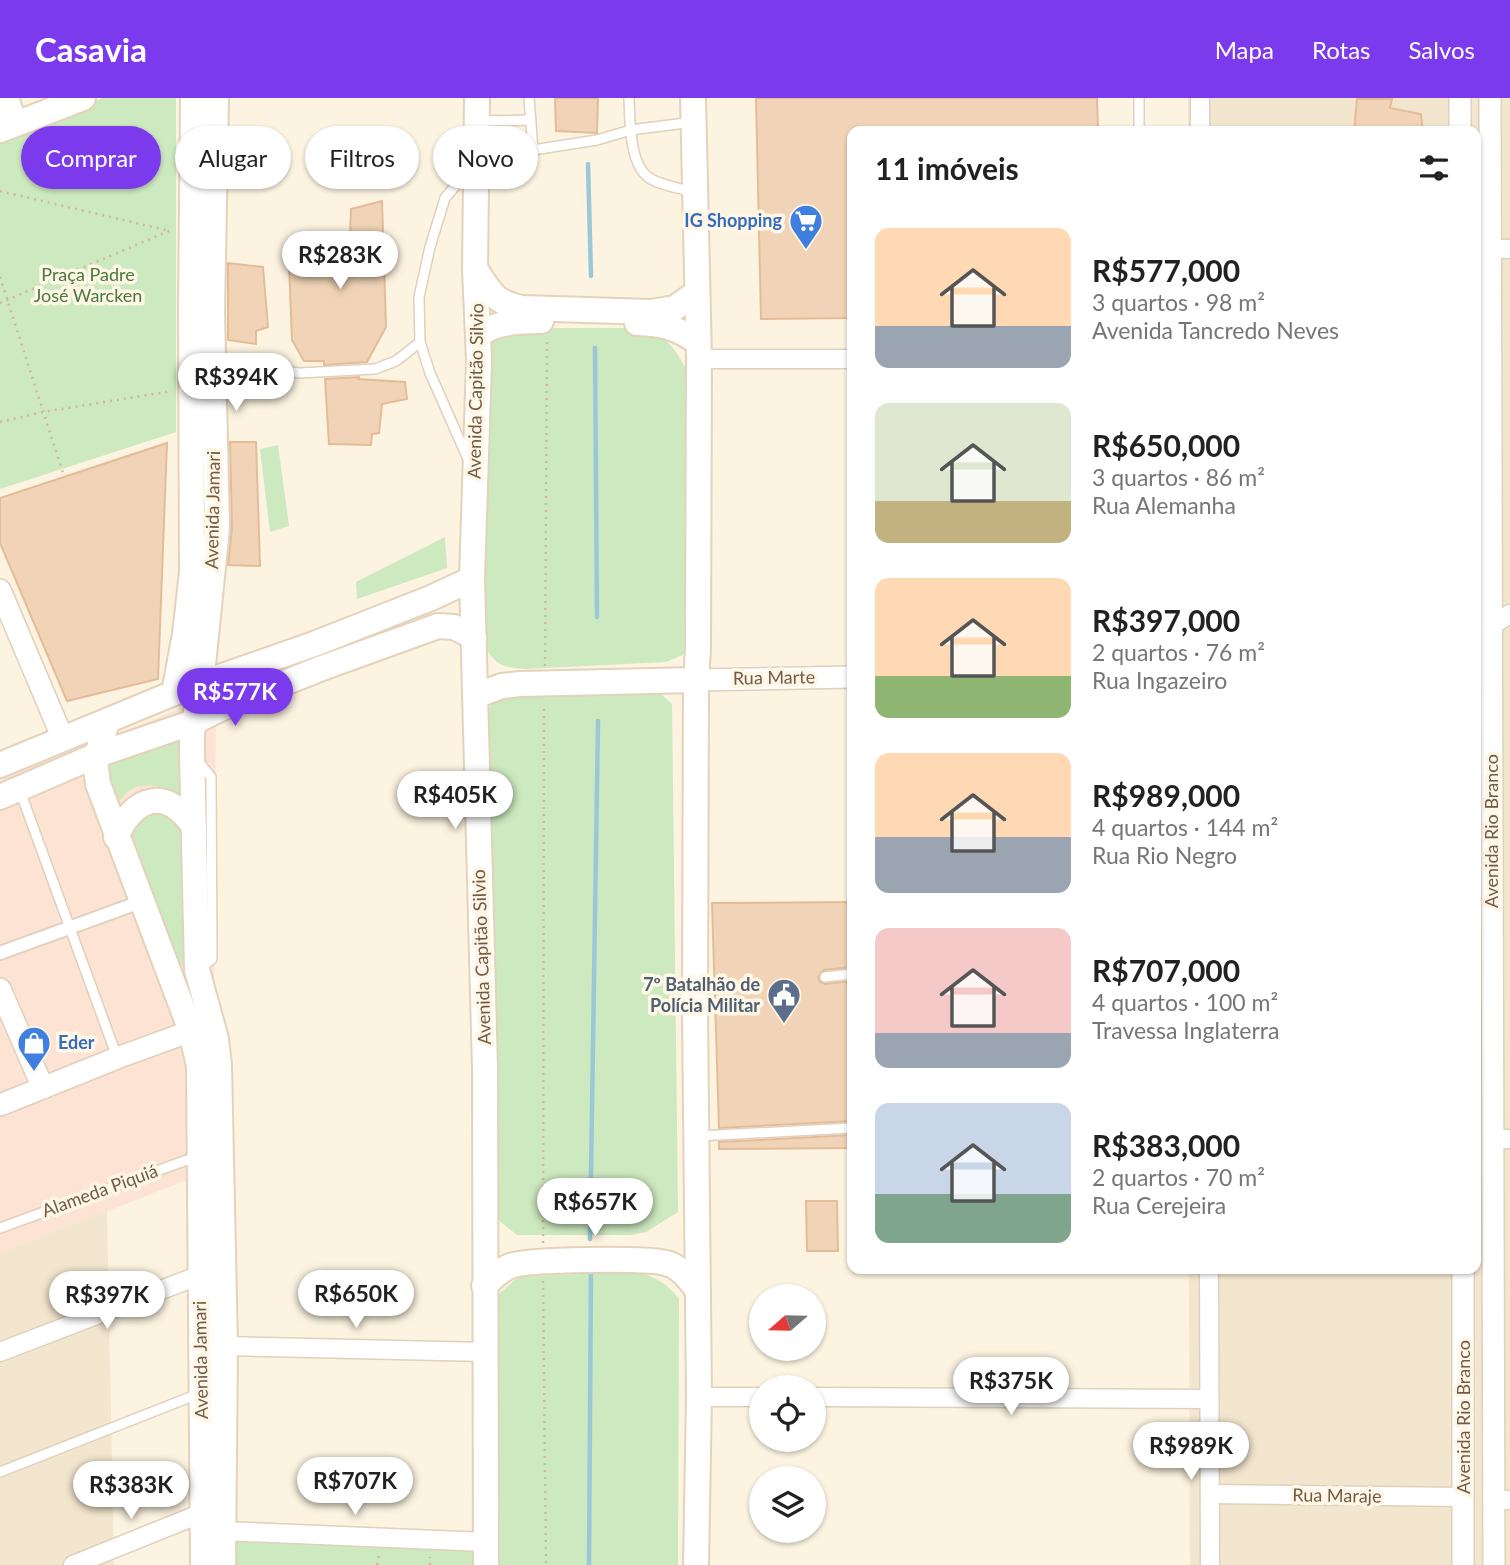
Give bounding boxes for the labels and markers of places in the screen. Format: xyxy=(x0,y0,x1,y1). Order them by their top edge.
supermarket icon: IG Shopping xyxy=(787,202,825,251)
place label: IG Shopping xyxy=(684,209,782,231)
pin: R$283K xyxy=(283,232,397,291)
pin: R$394K xyxy=(179,354,293,413)
pin: R$577K xyxy=(178,668,292,728)
pin: R$405K xyxy=(398,772,512,831)
place label: 7º Batalhão de Polícia Militar xyxy=(643,973,760,1016)
public building icon: 7º Batalhão de Polícia Militar xyxy=(765,976,803,1025)
shop icon: Eder xyxy=(15,1024,53,1073)
place label: Eder xyxy=(58,1031,95,1053)
pin: R$657K xyxy=(538,1178,652,1238)
pin: R$650K xyxy=(299,1270,413,1330)
pin: R$397K xyxy=(50,1272,164,1331)
pin: R$375K xyxy=(954,1358,1068,1417)
pin: R$989K xyxy=(1134,1422,1248,1482)
pin: R$707K xyxy=(298,1458,412,1517)
pin: R$383K xyxy=(74,1462,188,1521)

